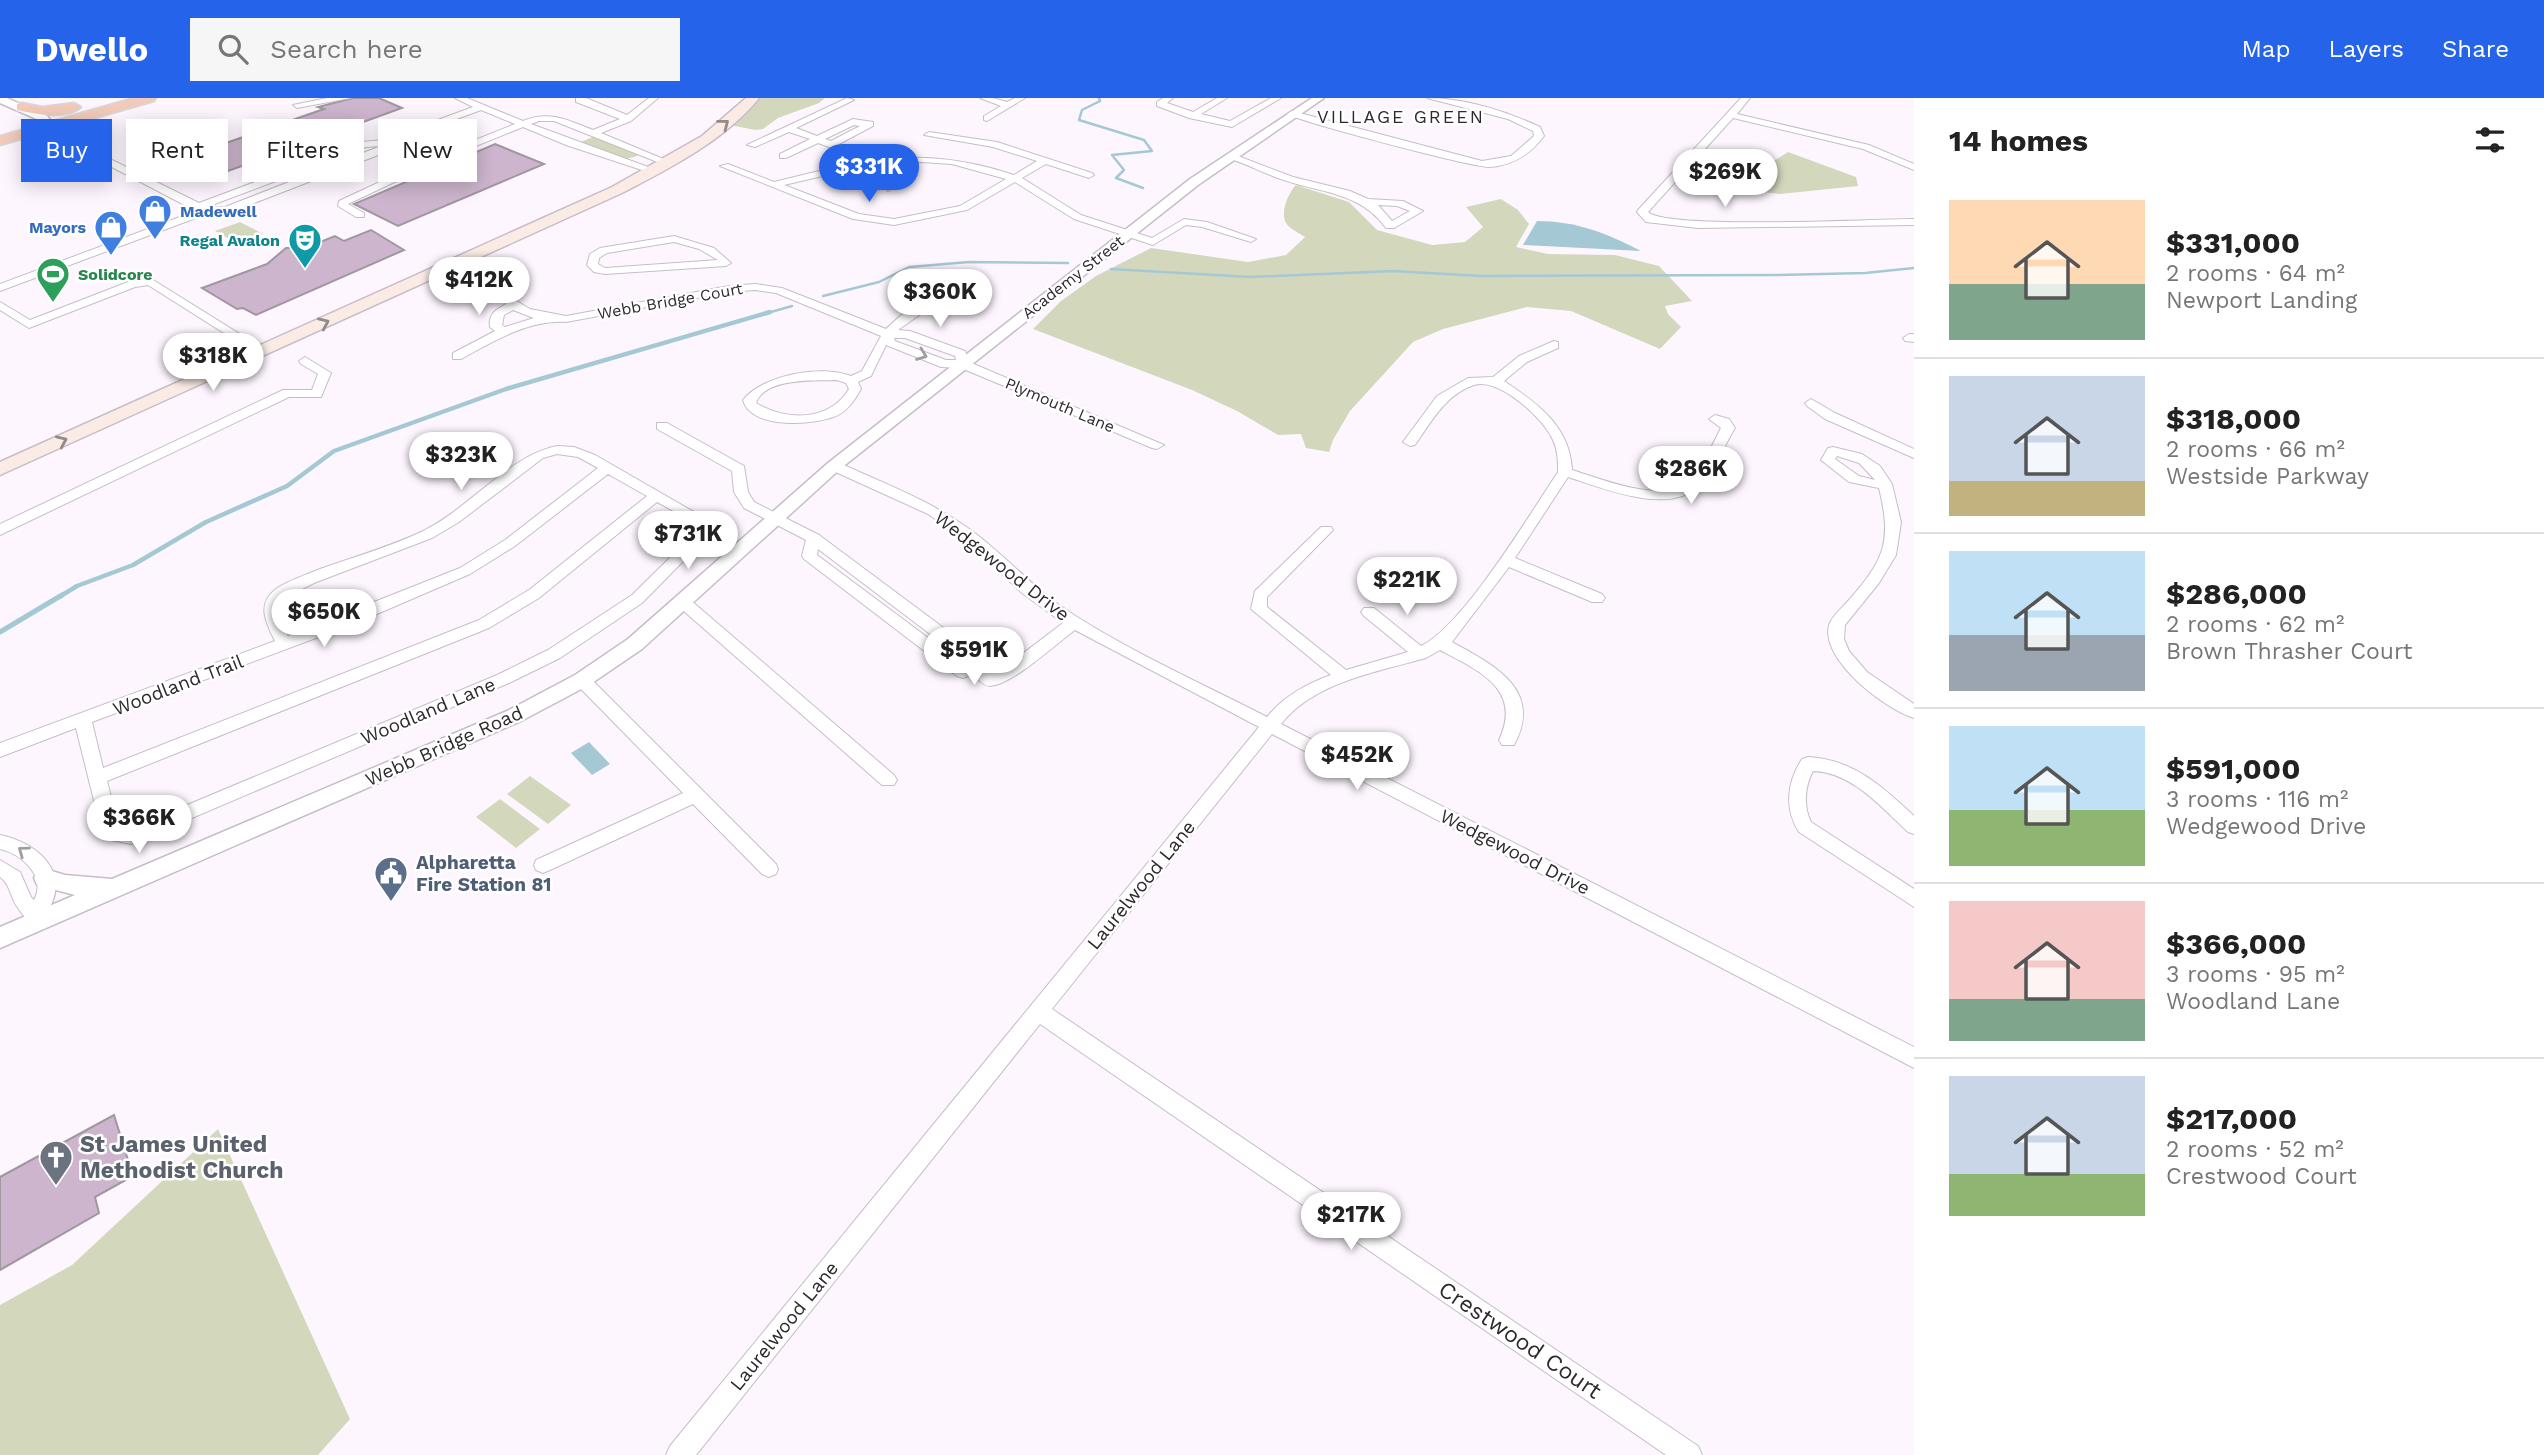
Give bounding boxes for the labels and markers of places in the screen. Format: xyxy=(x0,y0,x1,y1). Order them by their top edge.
pin: $331K xyxy=(820,144,918,204)
pin: $269K xyxy=(1676,150,1774,209)
shop icon: Madewell xyxy=(136,192,174,241)
place label: Madewell xyxy=(180,202,257,221)
shop icon: Mayors xyxy=(92,208,130,257)
place label: Mayors xyxy=(29,218,86,237)
theatre icon: Regal Avalon xyxy=(286,221,324,270)
place label: Regal Avalon xyxy=(180,231,280,250)
sports icon: Solidcore xyxy=(34,255,72,304)
pin: $412K xyxy=(430,258,528,317)
place label: Solidcore xyxy=(78,265,153,284)
pin: $360K xyxy=(891,270,989,329)
pin: $318K xyxy=(164,334,262,393)
pin: $323K xyxy=(412,432,510,492)
pin: $286K xyxy=(1642,446,1740,506)
pin: $731K xyxy=(639,512,737,571)
pin: $221K xyxy=(1358,558,1456,617)
pin: $650K xyxy=(275,589,373,649)
pin: $591K xyxy=(925,628,1023,687)
pin: $452K xyxy=(1308,732,1406,792)
pin: $366K xyxy=(90,796,188,855)
place label: Alpharetta Fire Station 81 xyxy=(416,851,552,896)
public building icon: Alpharetta Fire Station 81 xyxy=(372,854,410,903)
place label: St James United Methodist Church xyxy=(80,1131,284,1184)
church icon: St James United Methodist Church xyxy=(37,1138,75,1187)
pin: $217K xyxy=(1302,1192,1400,1252)

